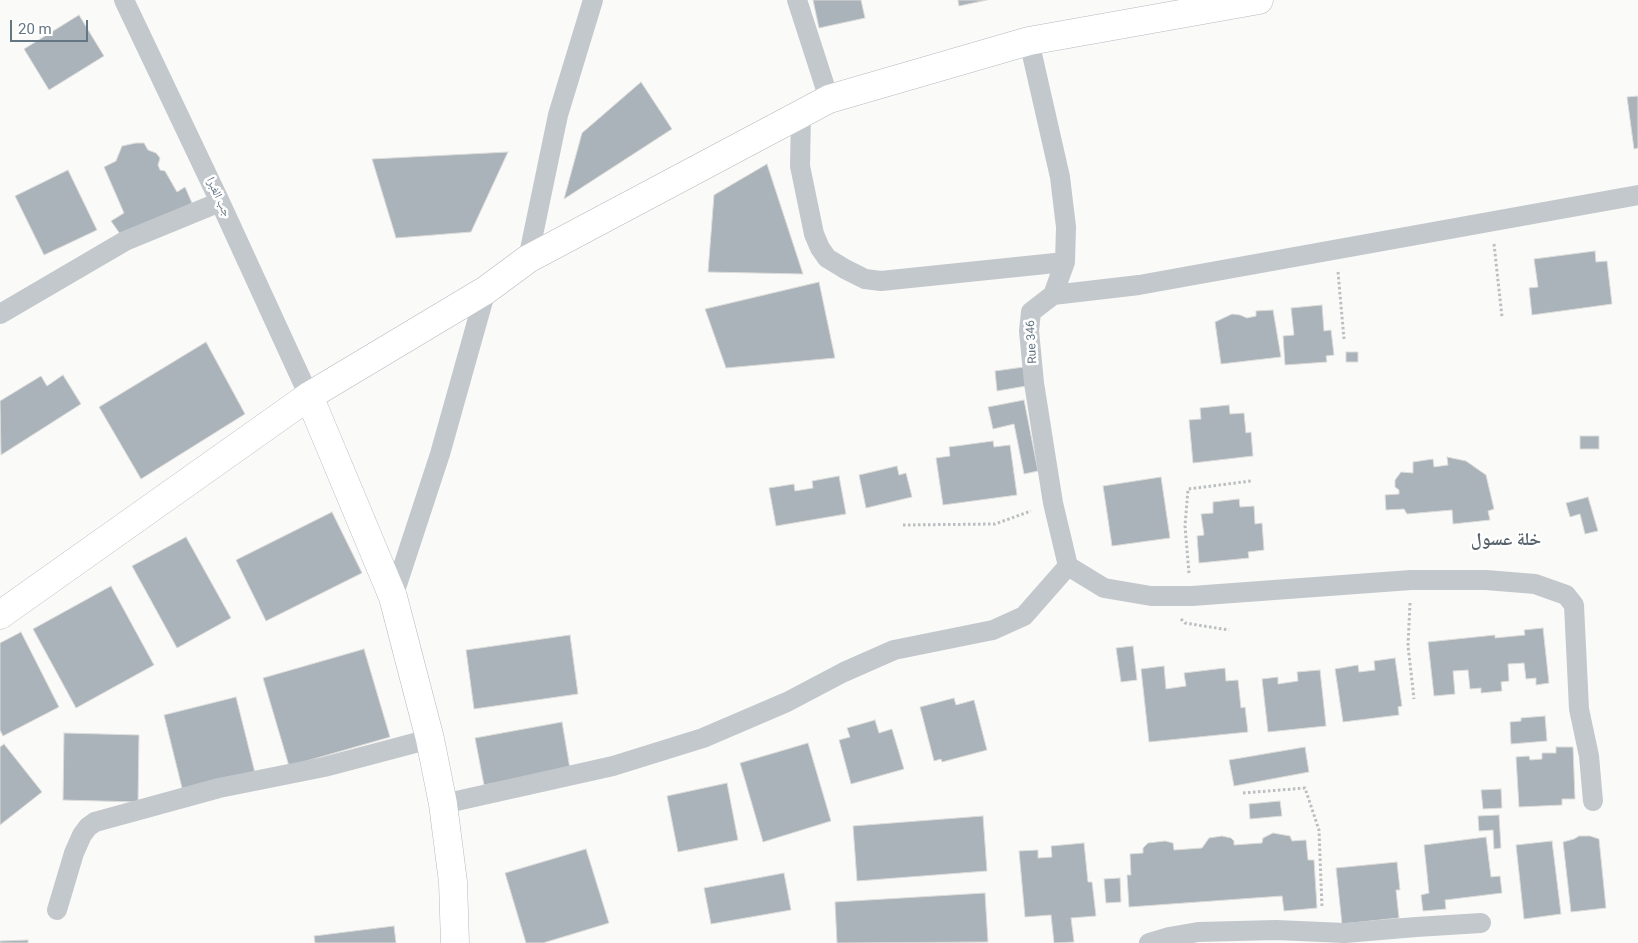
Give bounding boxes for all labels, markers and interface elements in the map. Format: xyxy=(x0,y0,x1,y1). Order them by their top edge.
scale bar xyxy=(12,10,90,42)
text: 20 m xyxy=(18,20,52,38)
street label: جب الغبرا xyxy=(203,175,233,219)
street label: Rue 346 xyxy=(1024,320,1040,364)
district label: خلة عسول xyxy=(1471,529,1541,551)

